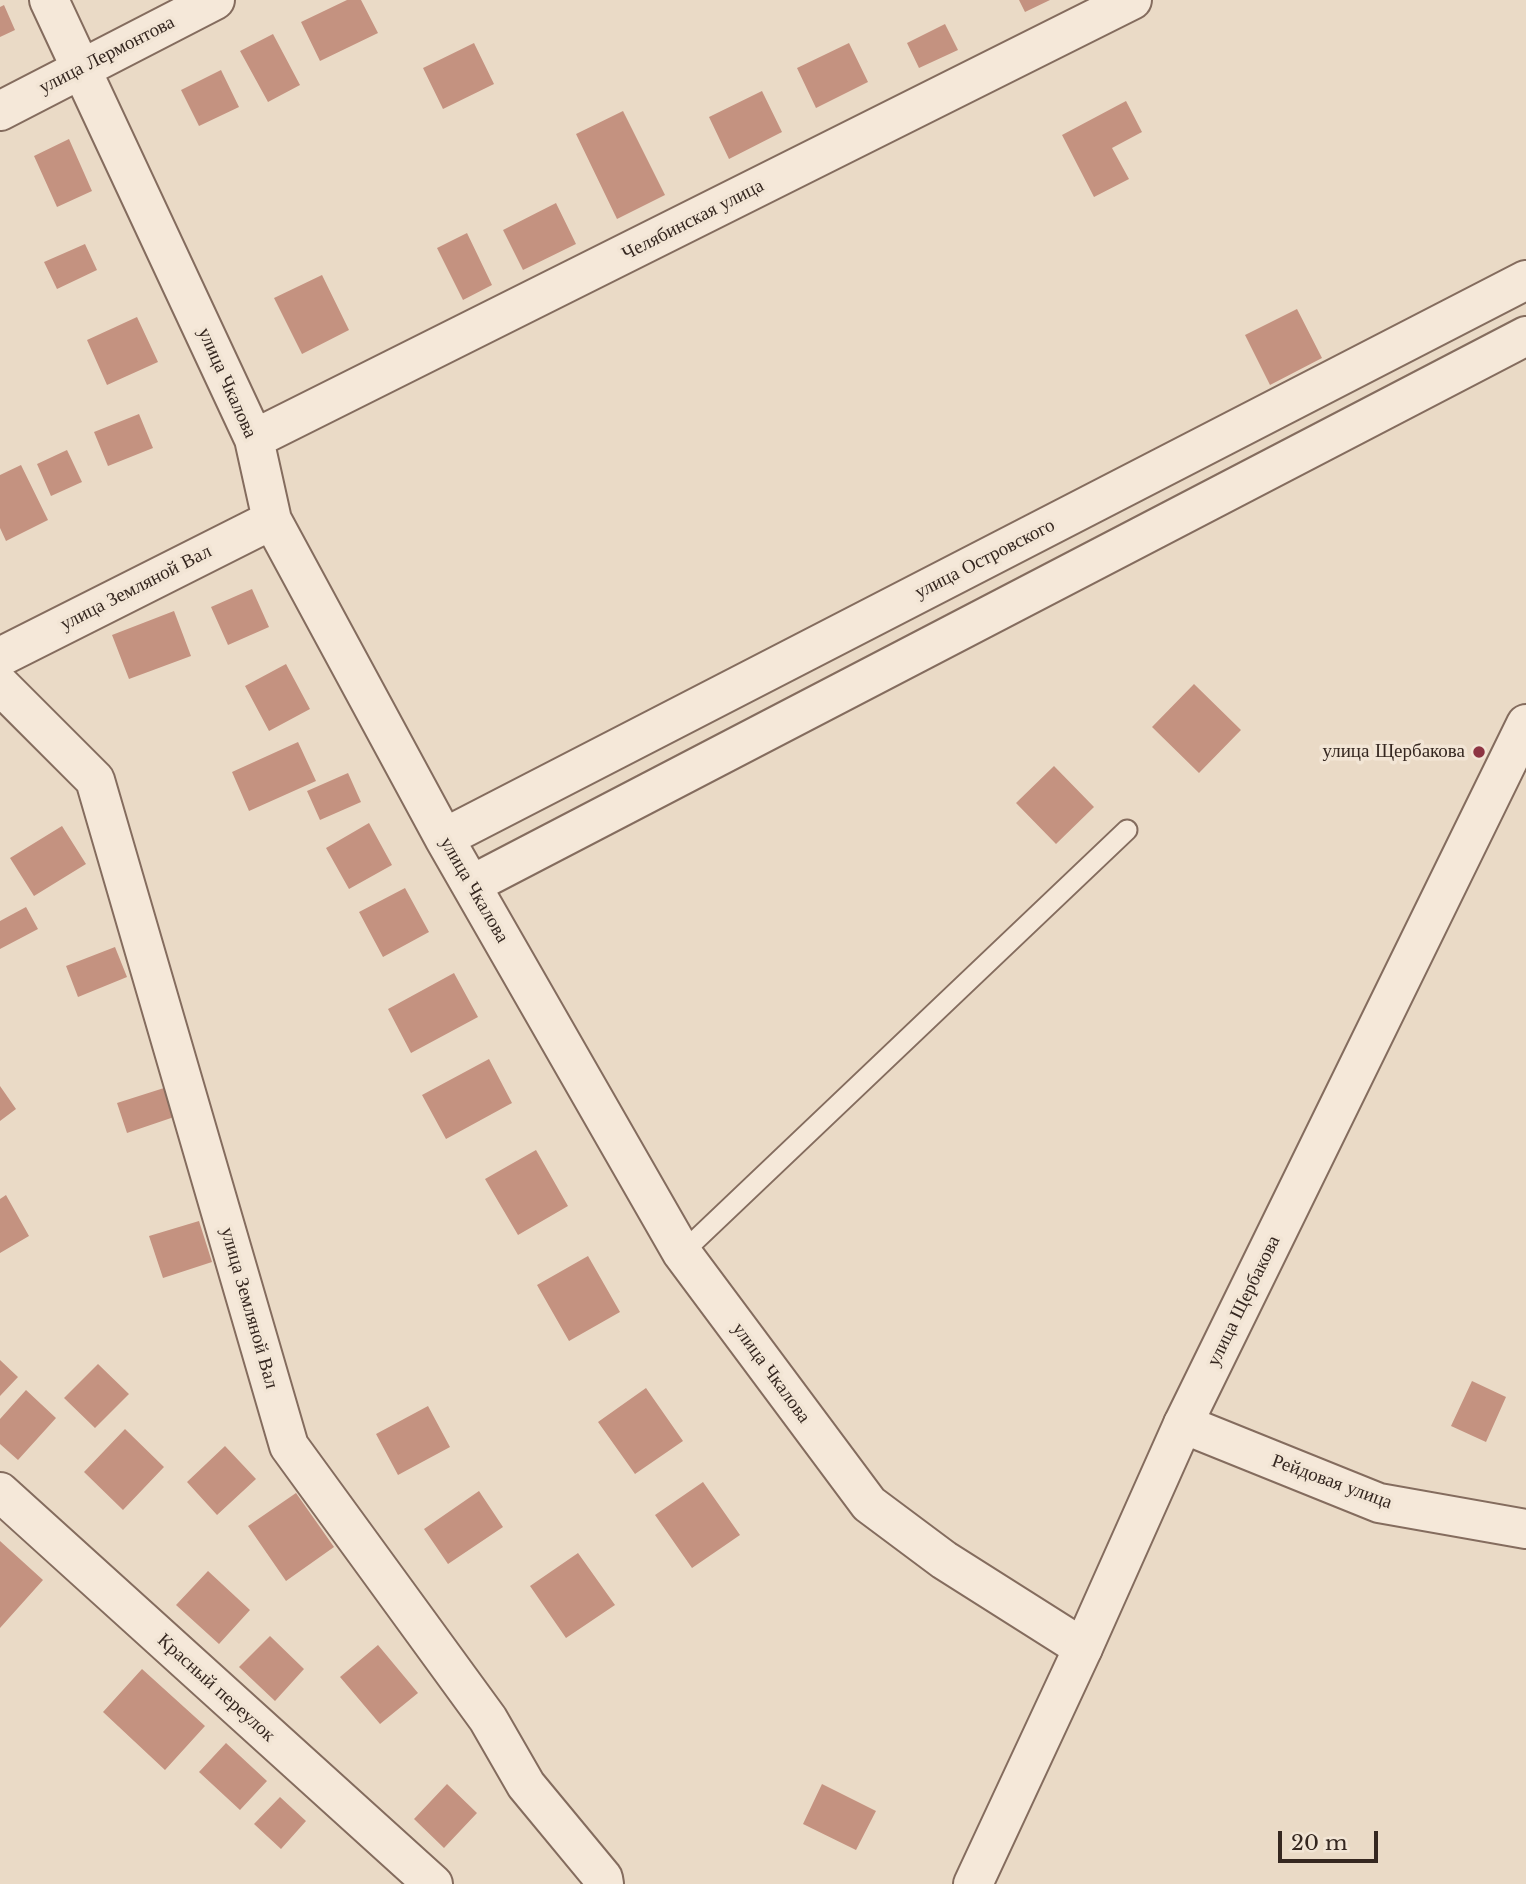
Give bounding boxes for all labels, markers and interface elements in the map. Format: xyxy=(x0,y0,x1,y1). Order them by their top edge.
street label: улица Лермонтова xyxy=(35,11,179,99)
street label: Челябинская улица xyxy=(618,174,768,266)
street label: улица Чкалова xyxy=(193,324,261,442)
street label: улица Островского xyxy=(911,514,1059,604)
street label: улица Земляной Вал xyxy=(57,540,215,636)
place label: улица Щербакова xyxy=(1323,741,1465,763)
marker: улица Щербакова xyxy=(1471,744,1487,760)
street label: улица Чкалова xyxy=(435,833,513,947)
street label: улица Земляной Вал xyxy=(215,1225,283,1391)
street label: улица Щербакова xyxy=(1203,1232,1285,1370)
street label: улица Чкалова xyxy=(727,1318,815,1428)
street label: Рейдовая улица xyxy=(1269,1450,1395,1514)
street label: Красный переулок xyxy=(152,1629,280,1747)
scale bar xyxy=(1281,1818,1381,1862)
text: 20 m xyxy=(1291,1830,1348,1856)

